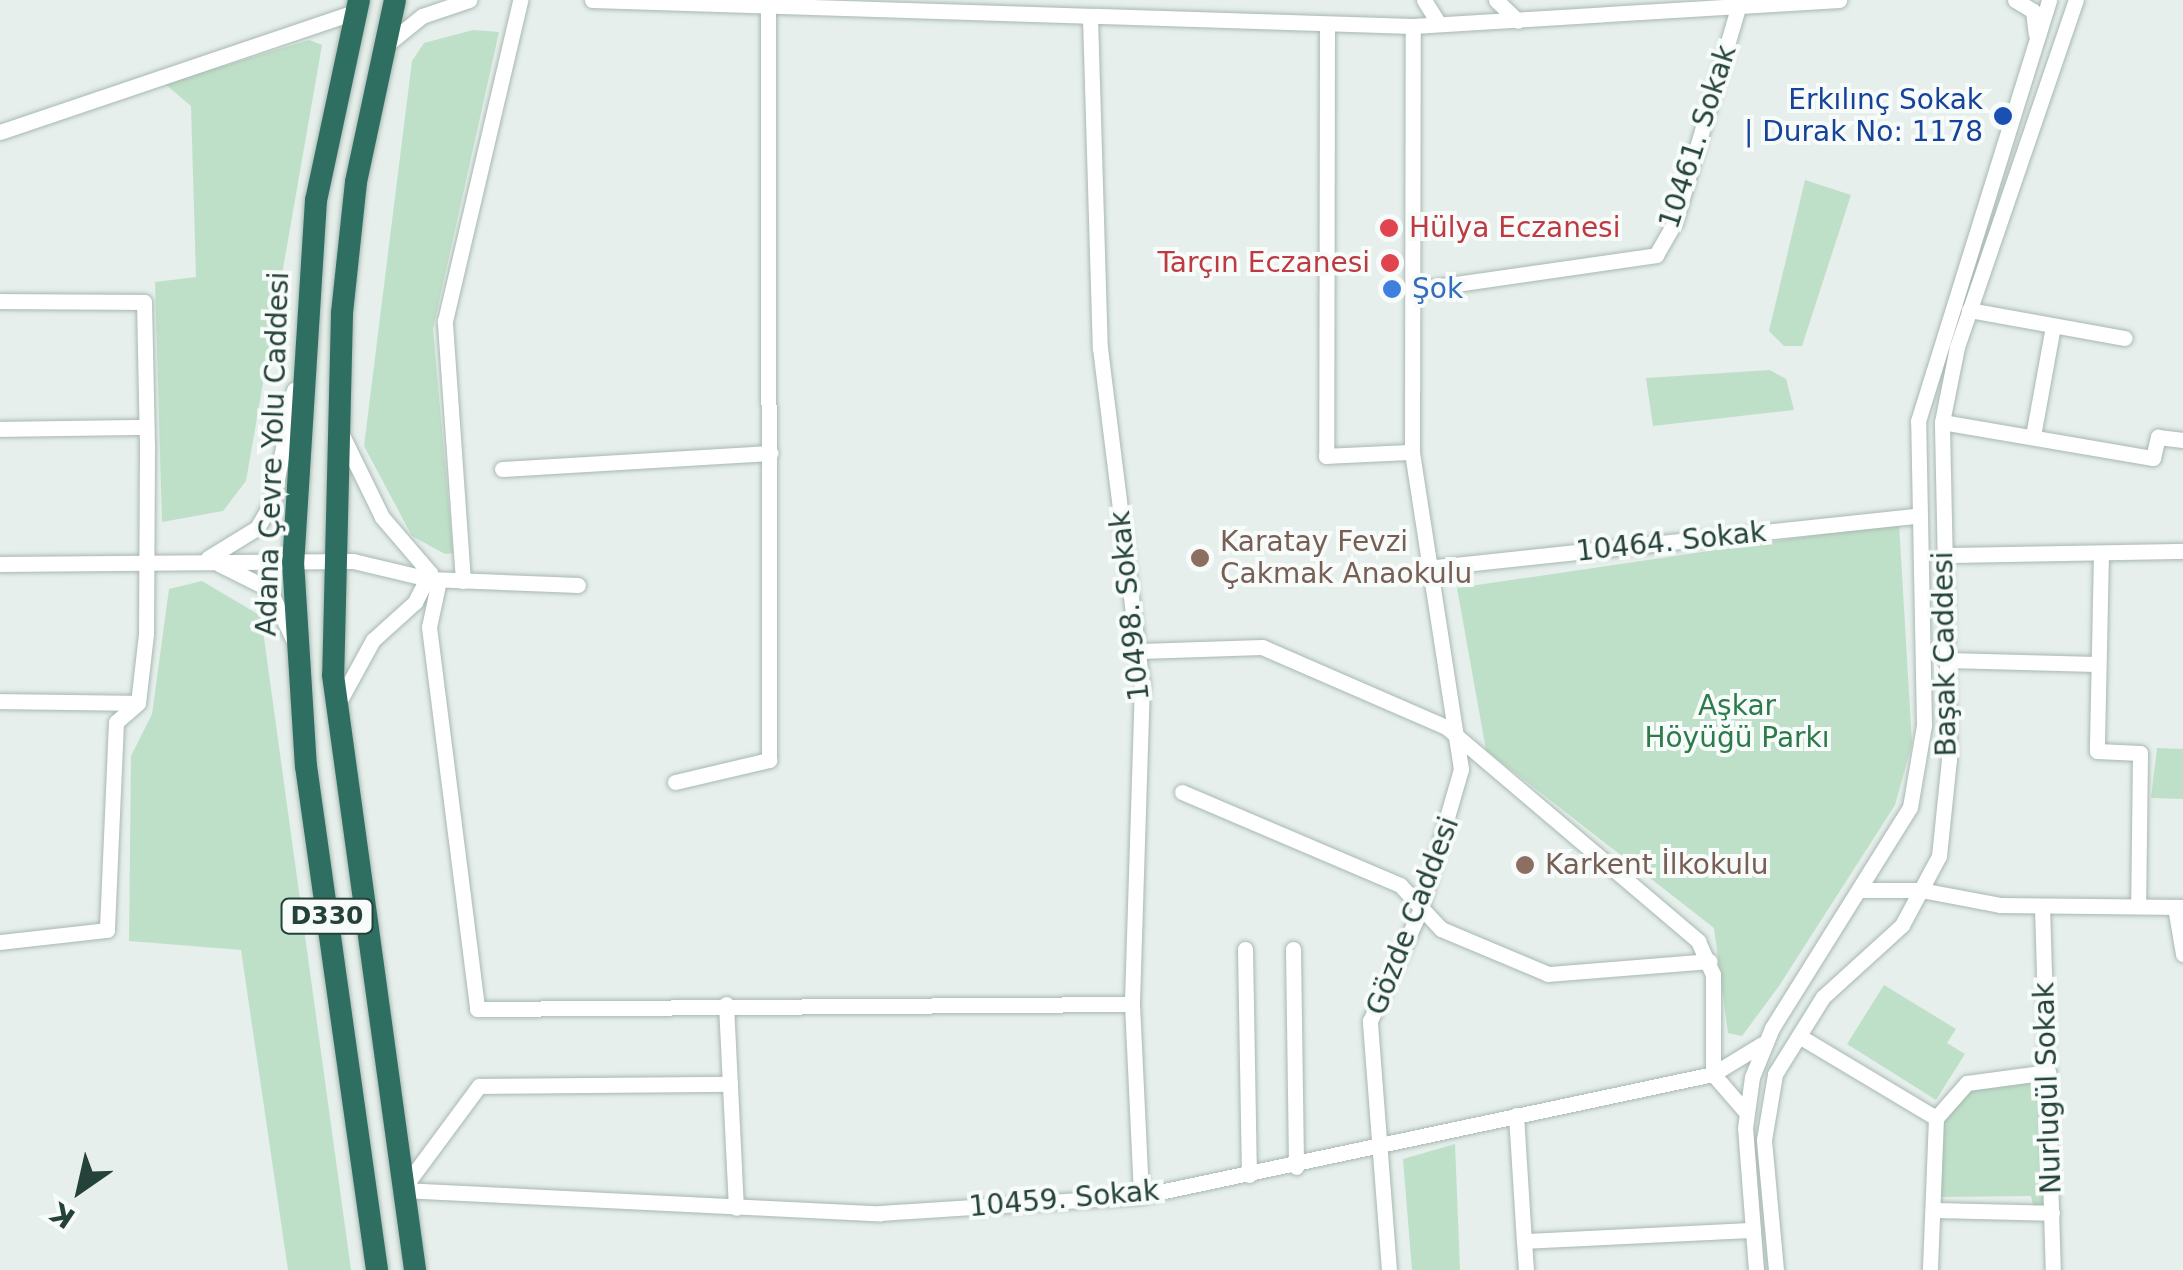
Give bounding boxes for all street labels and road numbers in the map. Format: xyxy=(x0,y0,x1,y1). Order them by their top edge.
street label: 10461. Sokak xyxy=(1653,41,1743,233)
street label: Adana Çevre Yolu Caddesi xyxy=(250,271,296,637)
street label: 10498. Sokak xyxy=(1103,509,1157,703)
street label: 10464. Sokak xyxy=(1574,515,1768,569)
street label: Başak Caddesi xyxy=(1926,551,1964,757)
street label: Gözde Caddesi xyxy=(1360,812,1466,1020)
road number: D330 xyxy=(280,896,374,936)
street label: Nurlugül Sokak xyxy=(2028,982,2068,1194)
street label: 10459. Sokak xyxy=(967,1174,1161,1224)

